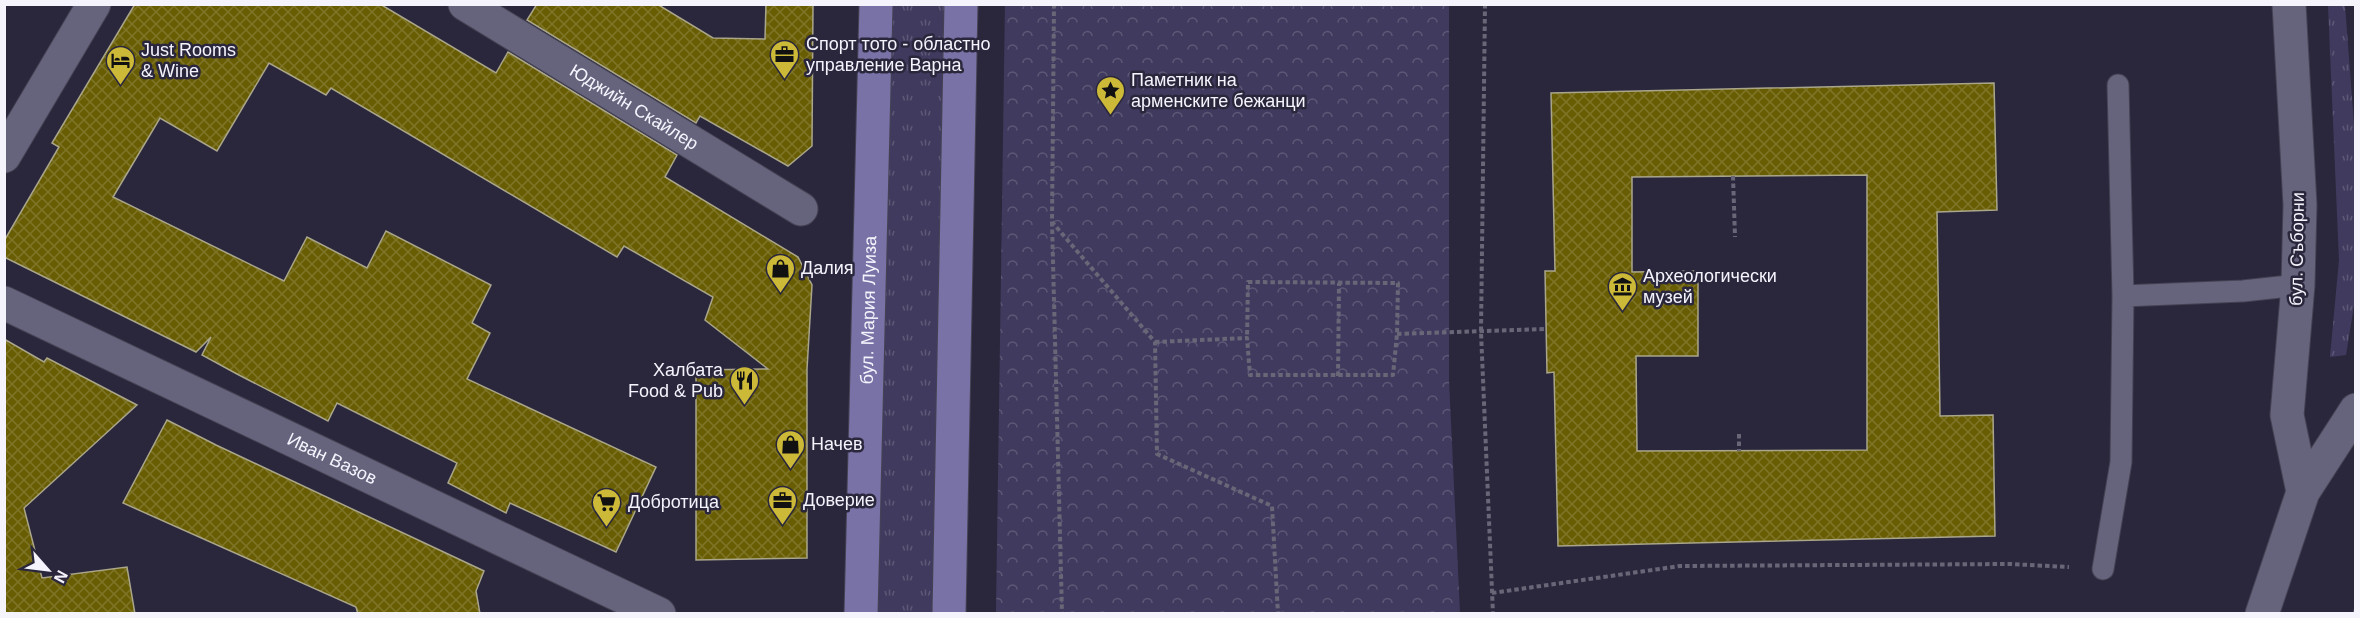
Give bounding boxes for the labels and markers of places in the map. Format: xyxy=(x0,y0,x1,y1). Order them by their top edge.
place label: Спорт тото - областно управление Варна xyxy=(806,34,991,75)
office icon: Спорт тото - областно управление Варна xyxy=(769,38,801,80)
place label: Just Rooms & Wine xyxy=(141,40,236,81)
hotel icon: Just Rooms & Wine xyxy=(104,44,136,86)
place label: Паметник на арменските бежанци xyxy=(1131,70,1306,111)
place icon: Паметник на арменските бежанци xyxy=(1094,74,1126,116)
shop icon: Далия xyxy=(764,252,796,294)
place label: Далия xyxy=(801,258,854,278)
place label: Археологически музей xyxy=(1643,266,1777,307)
museum icon: Археологически музей xyxy=(1606,270,1638,312)
place label: Халбата Food & Pub xyxy=(628,360,724,401)
restaurant icon: Халбата Food & Pub xyxy=(728,364,760,406)
shop icon: Начев xyxy=(774,428,806,470)
place label: Начев xyxy=(811,434,863,454)
office icon: Доверие xyxy=(766,484,798,526)
supermarket icon: Добротица xyxy=(591,486,623,528)
place label: Доверие xyxy=(803,490,875,510)
place label: Добротица xyxy=(628,492,720,512)

